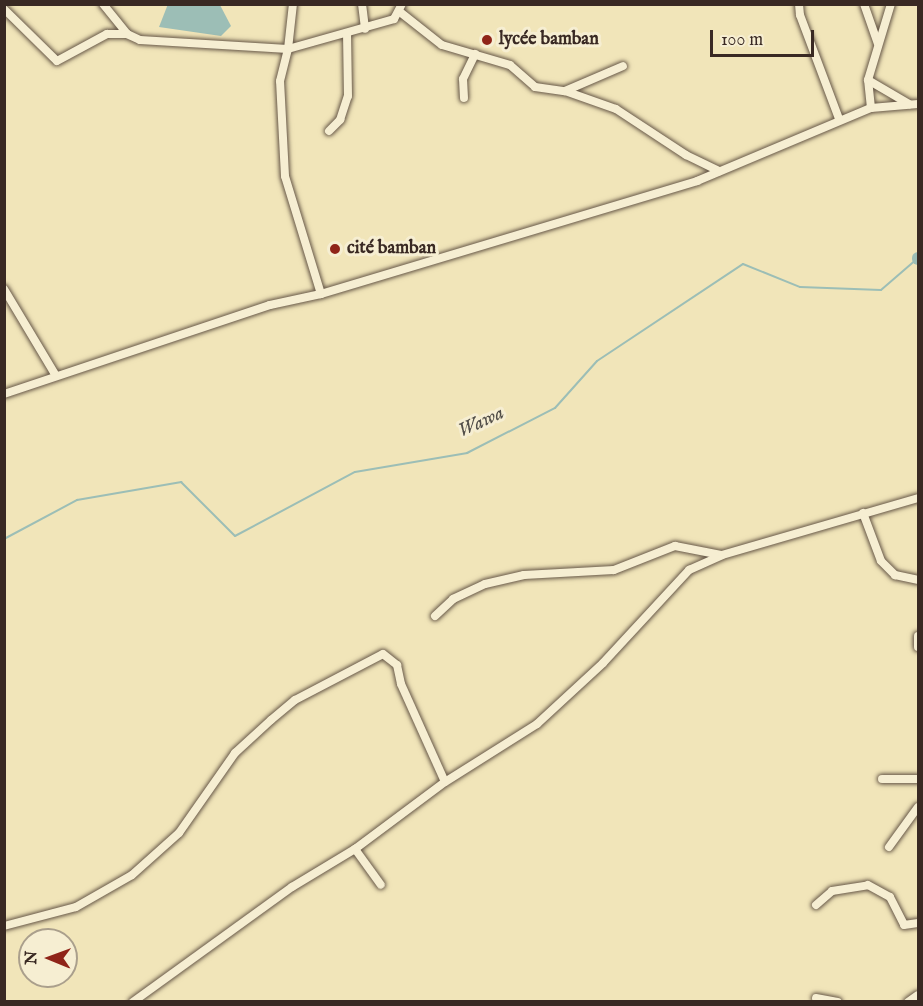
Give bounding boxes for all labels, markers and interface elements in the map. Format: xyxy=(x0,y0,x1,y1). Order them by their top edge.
scale bar xyxy=(713,18,816,56)
place label: lycée bamban xyxy=(499,29,599,51)
text: 100 m xyxy=(721,29,763,52)
marker: lycée bamban xyxy=(480,33,494,47)
place label: cité bamban xyxy=(347,238,436,260)
marker: cité bamban xyxy=(328,242,342,256)
water label: Wawa xyxy=(454,401,508,443)
north arrow xyxy=(18,928,78,988)
text: N xyxy=(22,951,42,965)

